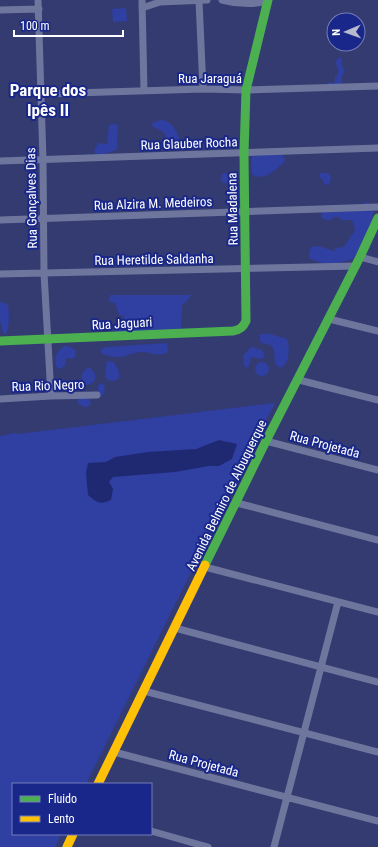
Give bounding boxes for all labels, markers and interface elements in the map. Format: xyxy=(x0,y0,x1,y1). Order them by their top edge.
scale bar xyxy=(14,12,123,38)
north arrow xyxy=(326,12,366,52)
text: 100 m xyxy=(20,19,50,33)
text: N xyxy=(330,28,343,36)
street label: Rua Jaraguá xyxy=(178,71,242,86)
district label: Parque dos Ipês II xyxy=(10,80,87,120)
street label: Rua Glauber Rocha xyxy=(140,134,238,153)
street label: Rua Gonçalves Dias xyxy=(23,147,40,249)
street label: Rua Madalena xyxy=(224,173,241,245)
street label: Rua Alzira M. Medeiros xyxy=(94,194,213,213)
street label: Rua Heretilde Saldanha xyxy=(94,251,214,268)
street label: Rua Jaguari xyxy=(91,314,153,333)
street label: Rua Rio Negro xyxy=(11,377,85,394)
street label: Avenida Belmiro de Albuquerque xyxy=(183,417,270,573)
street label: Rua Projetada xyxy=(288,428,361,461)
street label: Rua Projetada xyxy=(167,747,240,780)
legend xyxy=(12,783,152,835)
text: Fluido xyxy=(48,792,77,806)
text: Lento xyxy=(48,812,75,826)

